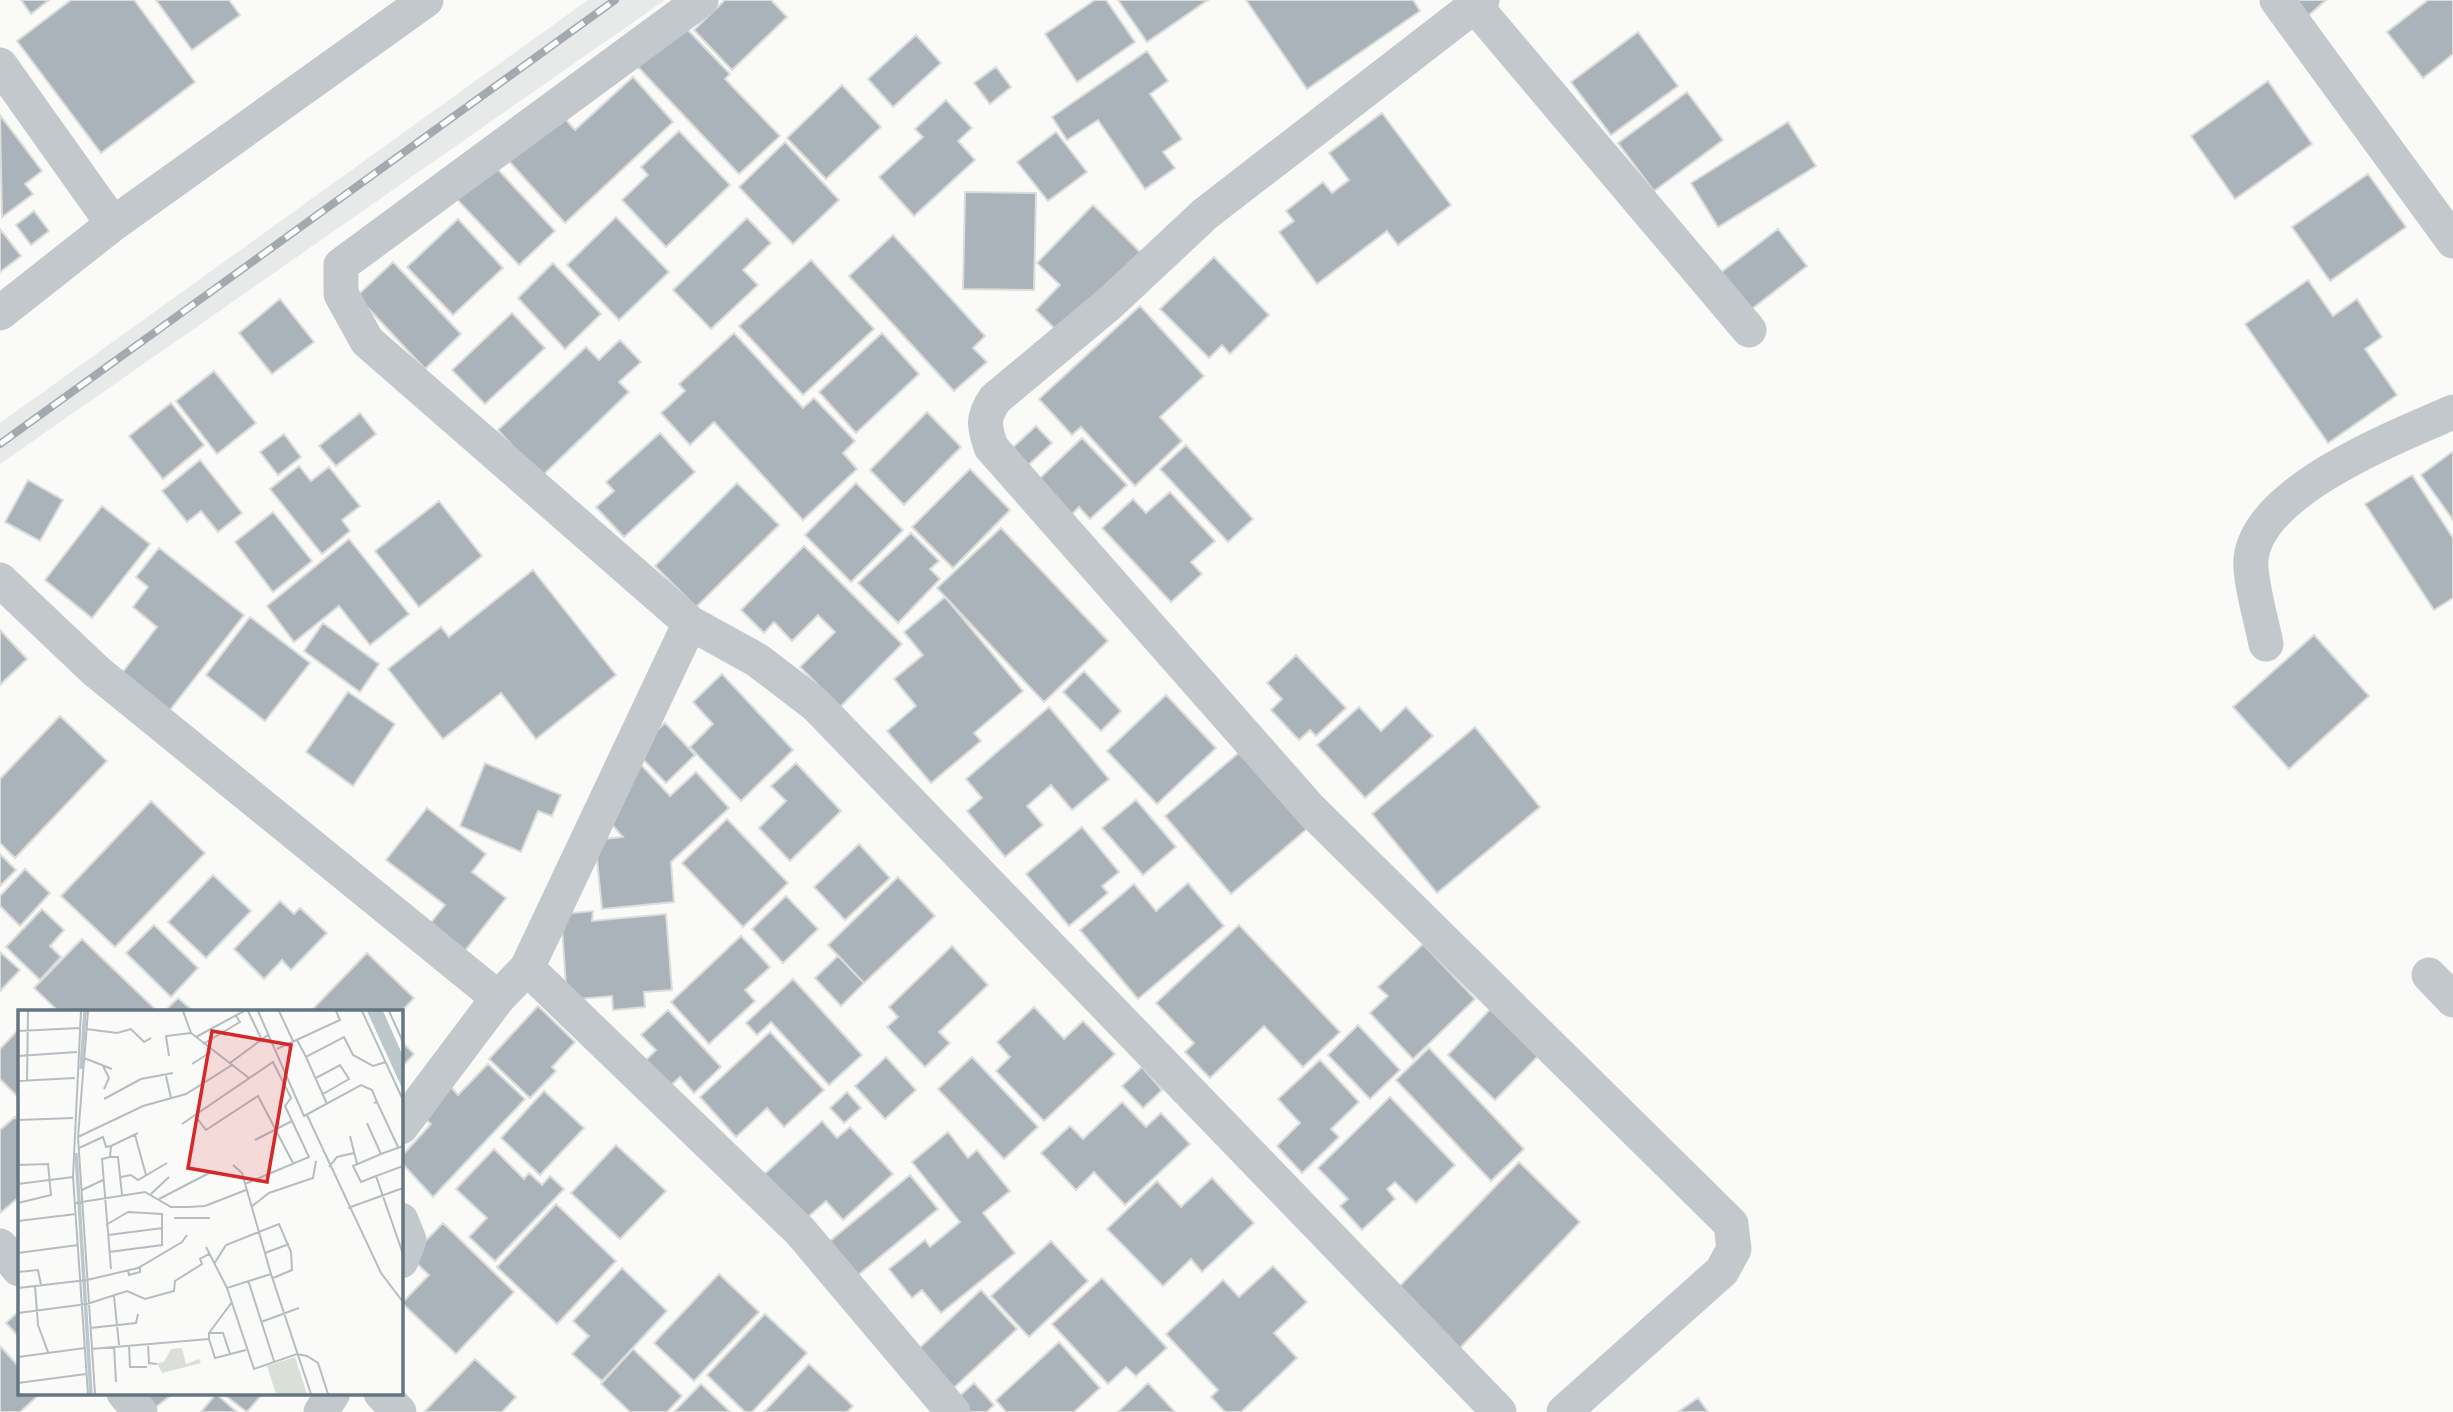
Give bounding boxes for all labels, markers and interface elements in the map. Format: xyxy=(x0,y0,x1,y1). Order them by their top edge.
inset map xyxy=(18,1010,402,1394)

